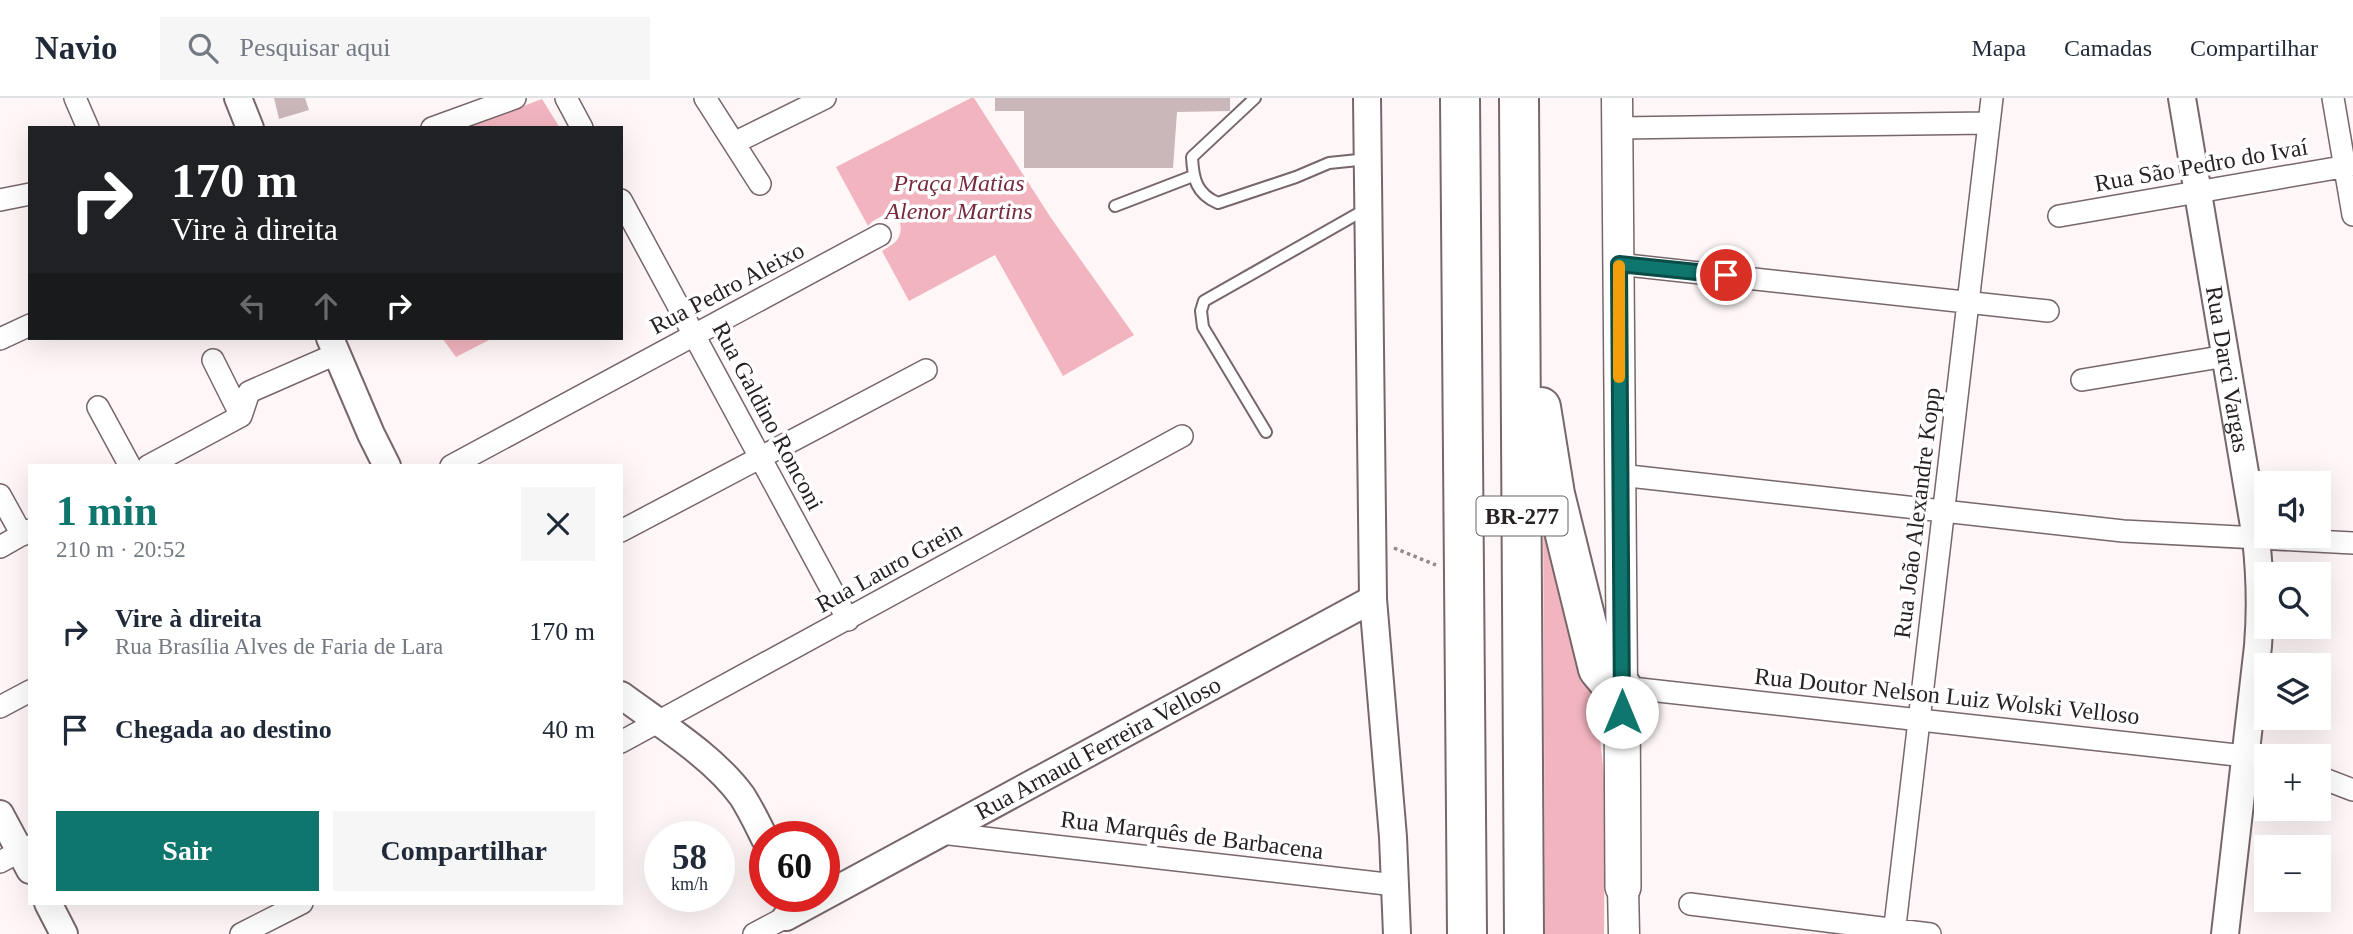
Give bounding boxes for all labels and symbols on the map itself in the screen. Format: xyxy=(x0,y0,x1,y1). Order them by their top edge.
street label: Rua São Pedro do Ivaí xyxy=(2092,133,2310,197)
park label: Praça Matias Alenor Martins xyxy=(883,170,1033,224)
street label: Rua Pedro Aleixo xyxy=(646,236,808,340)
pin xyxy=(1696,245,1756,305)
street label: Rua Darci Vargas xyxy=(2201,284,2254,454)
street label: Rua Galdino Ronconi xyxy=(707,317,829,515)
street label: Rua João Alexandre Kopp xyxy=(1889,386,1945,640)
road number: BR-277 xyxy=(1476,496,1568,536)
street label: Rua Lauro Grein xyxy=(812,516,966,618)
street label: Rua Doutor Nelson Luiz Wolski Velloso xyxy=(1753,663,2141,729)
street label: Rua Arnaud Ferreira Velloso xyxy=(971,671,1225,825)
position arrow xyxy=(1585,675,1659,749)
street label: Rua Marquês de Barbacena xyxy=(1059,806,1325,864)
speed limit sign: 60 xyxy=(749,821,840,912)

